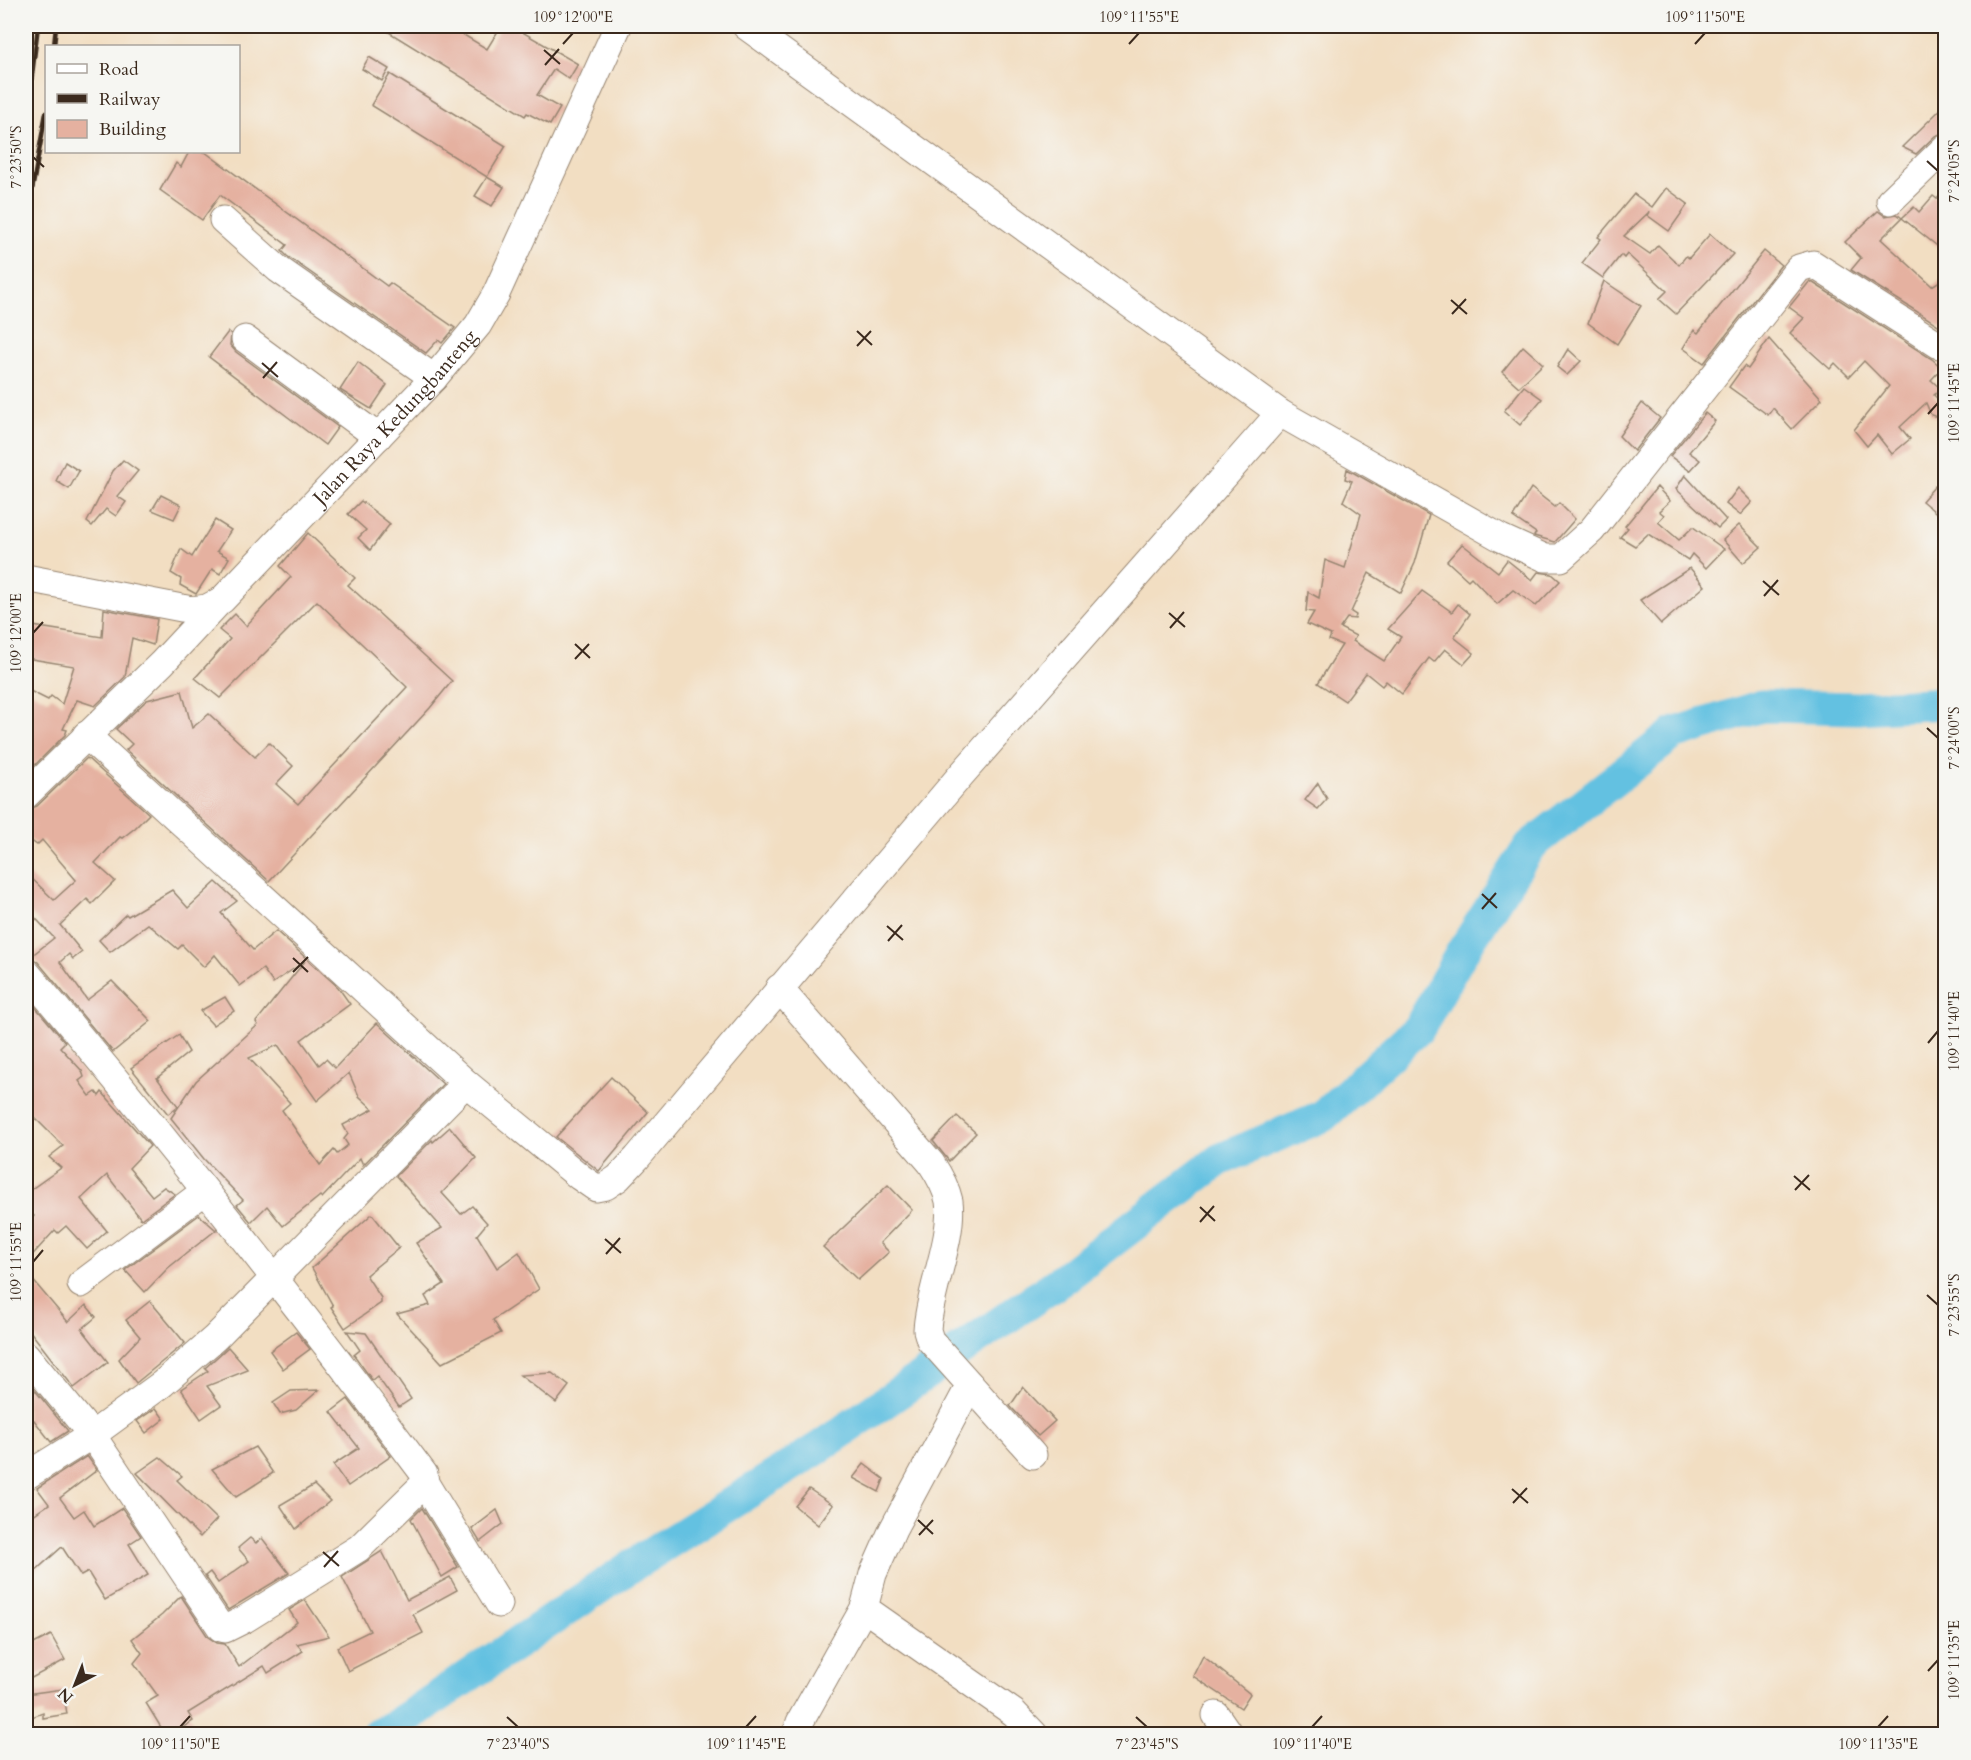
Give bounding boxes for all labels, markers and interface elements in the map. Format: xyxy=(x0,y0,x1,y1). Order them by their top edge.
text: 109°12'00"E xyxy=(533,7,613,27)
text: 109°11'55"E xyxy=(1099,7,1179,27)
text: 109°11'50"E xyxy=(1665,7,1745,27)
legend xyxy=(45,45,240,153)
text: Road xyxy=(99,57,139,82)
text: Railway xyxy=(99,87,161,112)
text: Building xyxy=(99,117,167,142)
text: 7°23'50"S xyxy=(6,125,26,189)
text: 7°24'05"S xyxy=(1944,139,1964,203)
street label: Jalan Raya Kedungbanteng xyxy=(305,323,484,513)
text: 109°11'45"E xyxy=(1944,363,1964,443)
text: 109°12'00"E xyxy=(6,593,26,673)
text: 7°24'00"S xyxy=(1944,706,1964,770)
text: 109°11'40"E xyxy=(1944,991,1964,1071)
text: 109°11'55"E xyxy=(6,1222,26,1302)
text: 7°23'55"S xyxy=(1944,1273,1964,1337)
text: 109°11'35"E xyxy=(1944,1620,1964,1700)
north arrow xyxy=(45,1655,105,1715)
text: N xyxy=(53,1683,78,1708)
text: 109°11'50"E xyxy=(140,1734,220,1754)
text: 7°23'40"S xyxy=(486,1734,550,1754)
text: 109°11'45"E xyxy=(706,1734,786,1754)
text: 7°23'45"S xyxy=(1115,1734,1179,1754)
text: 109°11'40"E xyxy=(1272,1734,1352,1754)
text: 109°11'35"E xyxy=(1838,1734,1918,1754)

